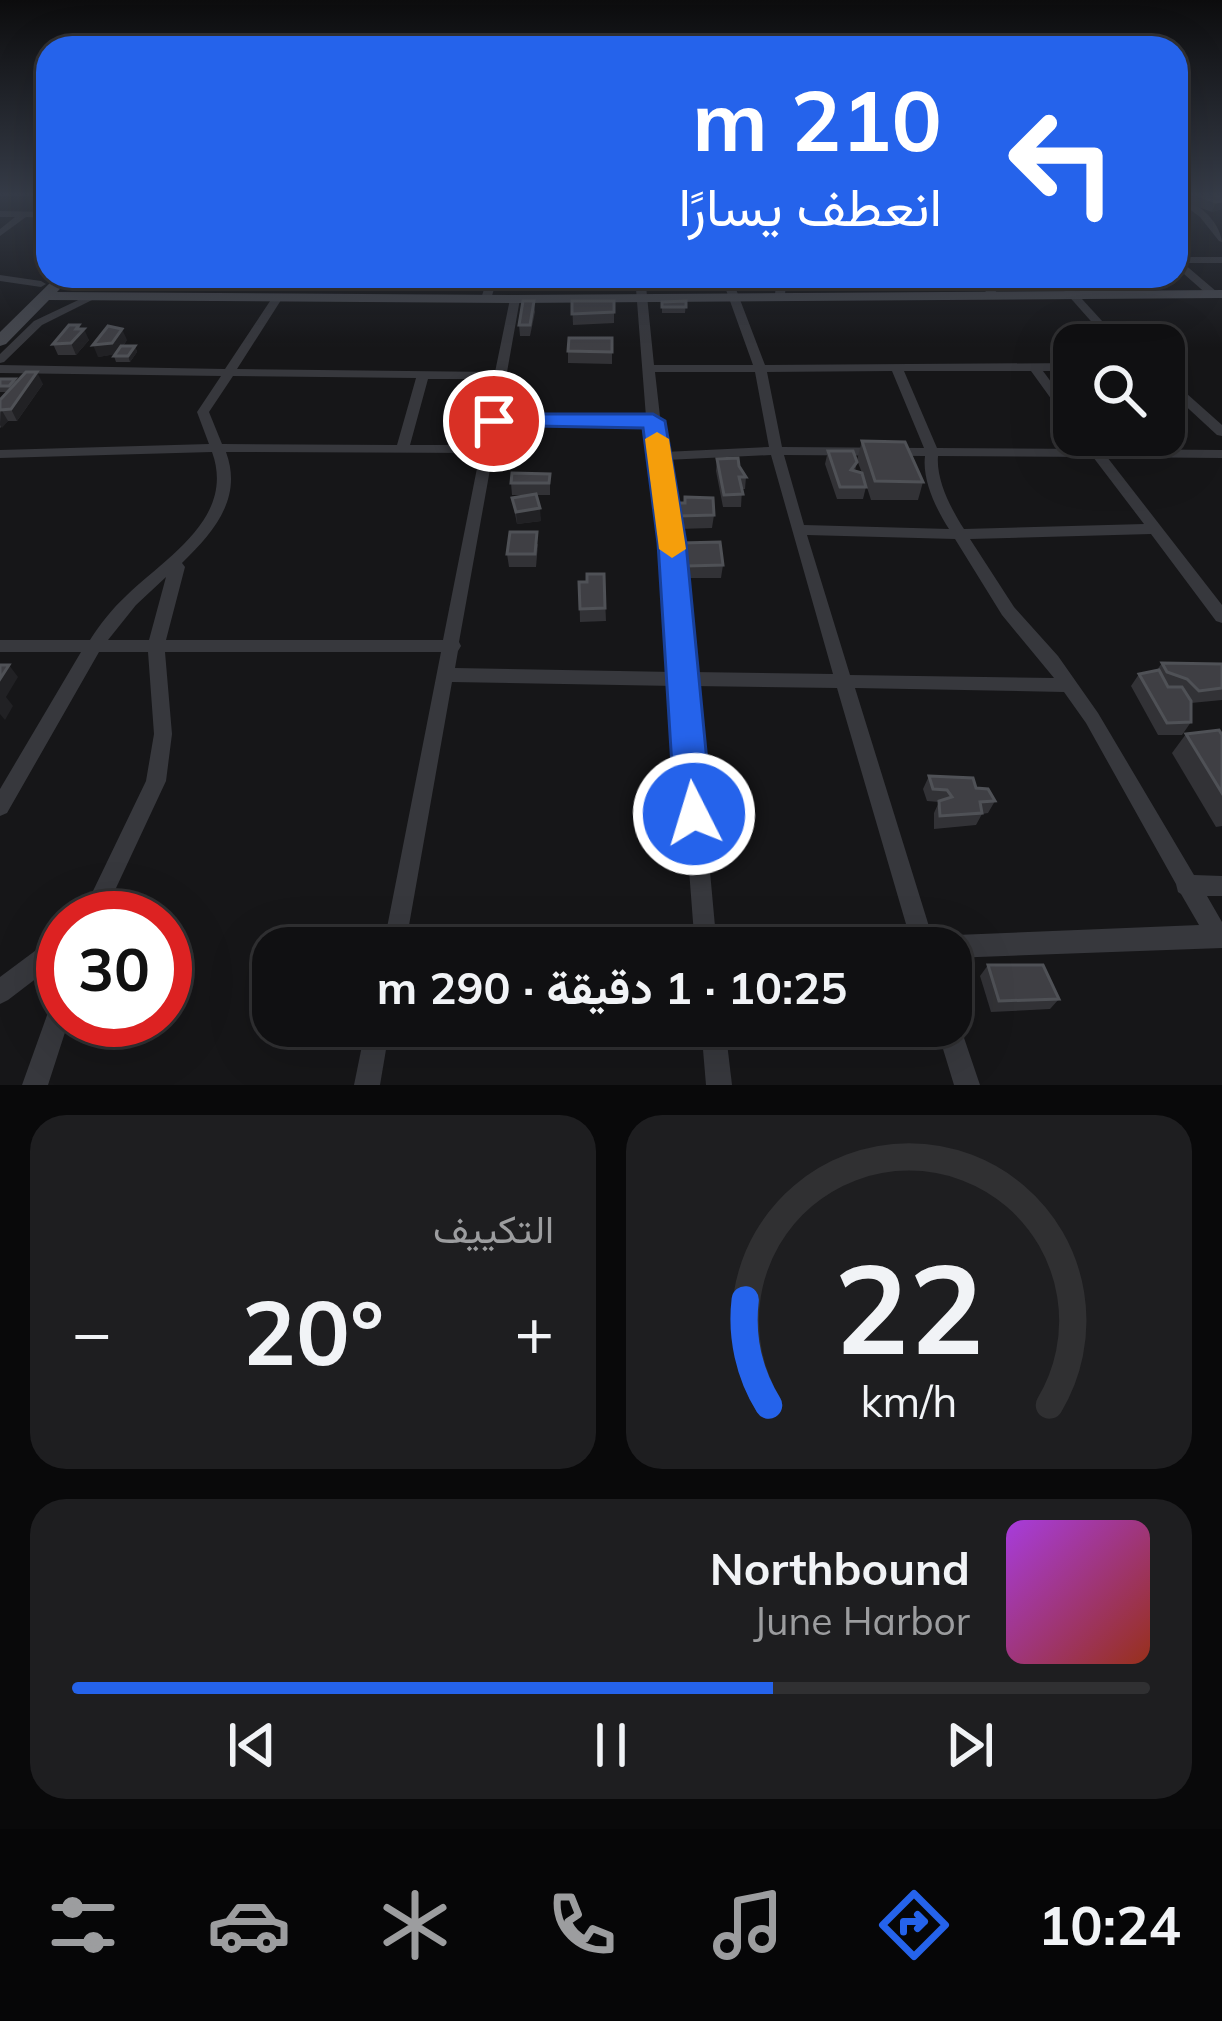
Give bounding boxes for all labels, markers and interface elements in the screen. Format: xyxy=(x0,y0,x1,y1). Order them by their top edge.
text: 210 m xyxy=(692,67,942,172)
icon: left xyxy=(984,84,1140,240)
text: انعطف يسارًا xyxy=(679,172,942,240)
map controls xyxy=(1053,324,1185,456)
button: search xyxy=(1053,324,1185,456)
pin xyxy=(443,370,545,472)
icon: arrive xyxy=(461,388,527,454)
position arrow xyxy=(631,751,757,877)
speed limit sign: 30 xyxy=(36,891,192,1047)
text: 10:25 · 1 دقيقة · 290 m xyxy=(377,959,847,1015)
text: التكييف xyxy=(433,1204,554,1253)
text: 22 xyxy=(834,1229,984,1385)
text: 20° xyxy=(242,1275,384,1388)
text: − xyxy=(72,1290,112,1373)
text: + xyxy=(514,1290,554,1373)
text: km/h xyxy=(860,1374,958,1428)
text: Northbound xyxy=(710,1540,970,1596)
text: June Harbor xyxy=(753,1596,970,1645)
icon: previous xyxy=(219,1712,285,1778)
icon: pause xyxy=(578,1712,644,1778)
icon: next xyxy=(937,1712,1003,1778)
icon: filters xyxy=(41,1883,125,1967)
icon: car xyxy=(207,1883,291,1967)
icon: climate xyxy=(373,1883,457,1967)
icon: phone xyxy=(540,1883,624,1967)
icon: music xyxy=(706,1883,790,1967)
icon: directions xyxy=(872,1883,956,1967)
text: 10:24 xyxy=(1038,1891,1181,1959)

